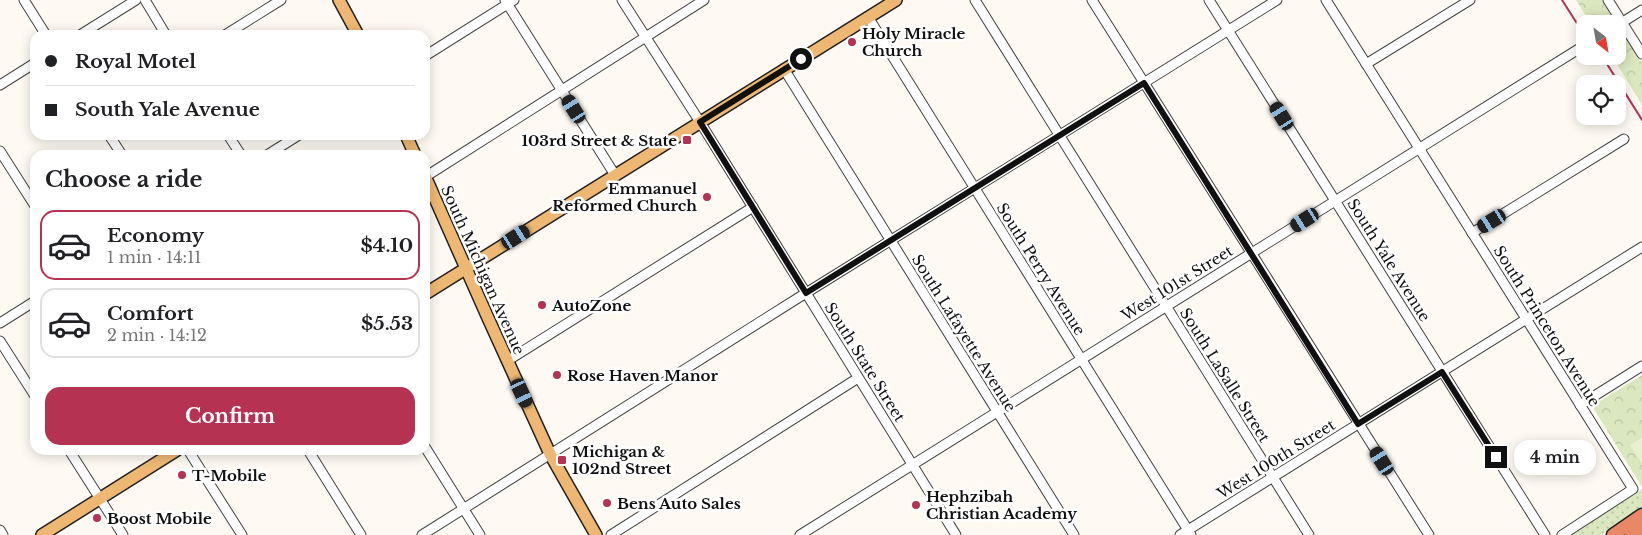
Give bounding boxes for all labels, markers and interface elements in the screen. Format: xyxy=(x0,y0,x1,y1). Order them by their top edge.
north arrow xyxy=(1576,15,1626,65)
map controls xyxy=(1576,15,1626,125)
place label: Holy Miracle Church xyxy=(862,24,966,60)
marker: Holy Miracle Church xyxy=(846,36,858,48)
route start xyxy=(790,48,812,70)
text: Royal Motel xyxy=(75,50,196,73)
button: locate xyxy=(1576,75,1626,125)
car xyxy=(559,92,588,126)
text: South Yale Avenue xyxy=(75,98,260,121)
car xyxy=(1267,99,1296,133)
place label: 103rd Street & State xyxy=(521,131,677,150)
marker: 103rd Street & State xyxy=(681,134,693,146)
text: Choose a ride xyxy=(45,166,202,193)
place label: Emmanuel Reformed Church xyxy=(552,179,698,215)
street label: South Michigan Avenue xyxy=(437,182,529,358)
marker: Emmanuel Reformed Church xyxy=(701,191,713,203)
street label: South Yale Avenue xyxy=(1343,195,1435,325)
street label: South Perry Avenue xyxy=(993,199,1089,339)
car xyxy=(1288,206,1321,234)
car xyxy=(1475,207,1508,235)
icon: car xyxy=(47,223,92,268)
car xyxy=(499,223,532,251)
text: Economy xyxy=(107,224,204,247)
text: $4.10 xyxy=(361,234,413,257)
street label: West 101st Street xyxy=(1117,241,1237,325)
street label: South Princeton Avenue xyxy=(1490,242,1604,410)
text: 1 min · 14:11 xyxy=(107,247,201,267)
street label: South Lafayette Avenue xyxy=(908,251,1020,415)
place label: AutoZone xyxy=(551,296,631,315)
marker: AutoZone xyxy=(536,299,548,311)
street label: South State Street xyxy=(821,299,910,425)
icon: car xyxy=(47,301,92,346)
text: Comfort xyxy=(107,302,194,325)
street label: South LaSalle Street xyxy=(1176,304,1274,446)
text: $5.53 xyxy=(361,312,413,335)
text: 2 min · 14:12 xyxy=(107,325,207,345)
place label: Rose Haven Manor xyxy=(567,366,718,385)
marker: Rose Haven Manor xyxy=(551,369,563,381)
car xyxy=(508,376,535,410)
button: Confirm xyxy=(45,387,415,445)
street label: West 100th Street xyxy=(1213,415,1339,503)
callout: 4 min xyxy=(1514,440,1596,474)
place label: Michigan & 102nd Street xyxy=(572,442,671,478)
car xyxy=(1367,444,1396,478)
route end xyxy=(1485,446,1507,468)
text: 4 min xyxy=(1530,447,1580,467)
marker: Michigan & 102nd Street xyxy=(556,454,568,466)
place label: T-Mobile xyxy=(192,466,267,485)
marker: T-Mobile xyxy=(176,469,188,481)
place label: Hephzibah Christian Academy xyxy=(926,487,1077,523)
place label: Bens Auto Sales xyxy=(617,494,741,513)
marker: Bens Auto Sales xyxy=(601,497,613,509)
marker: Hephzibah Christian Academy xyxy=(910,499,922,511)
place label: Boost Mobile xyxy=(107,509,212,528)
marker: Boost Mobile xyxy=(91,512,103,524)

